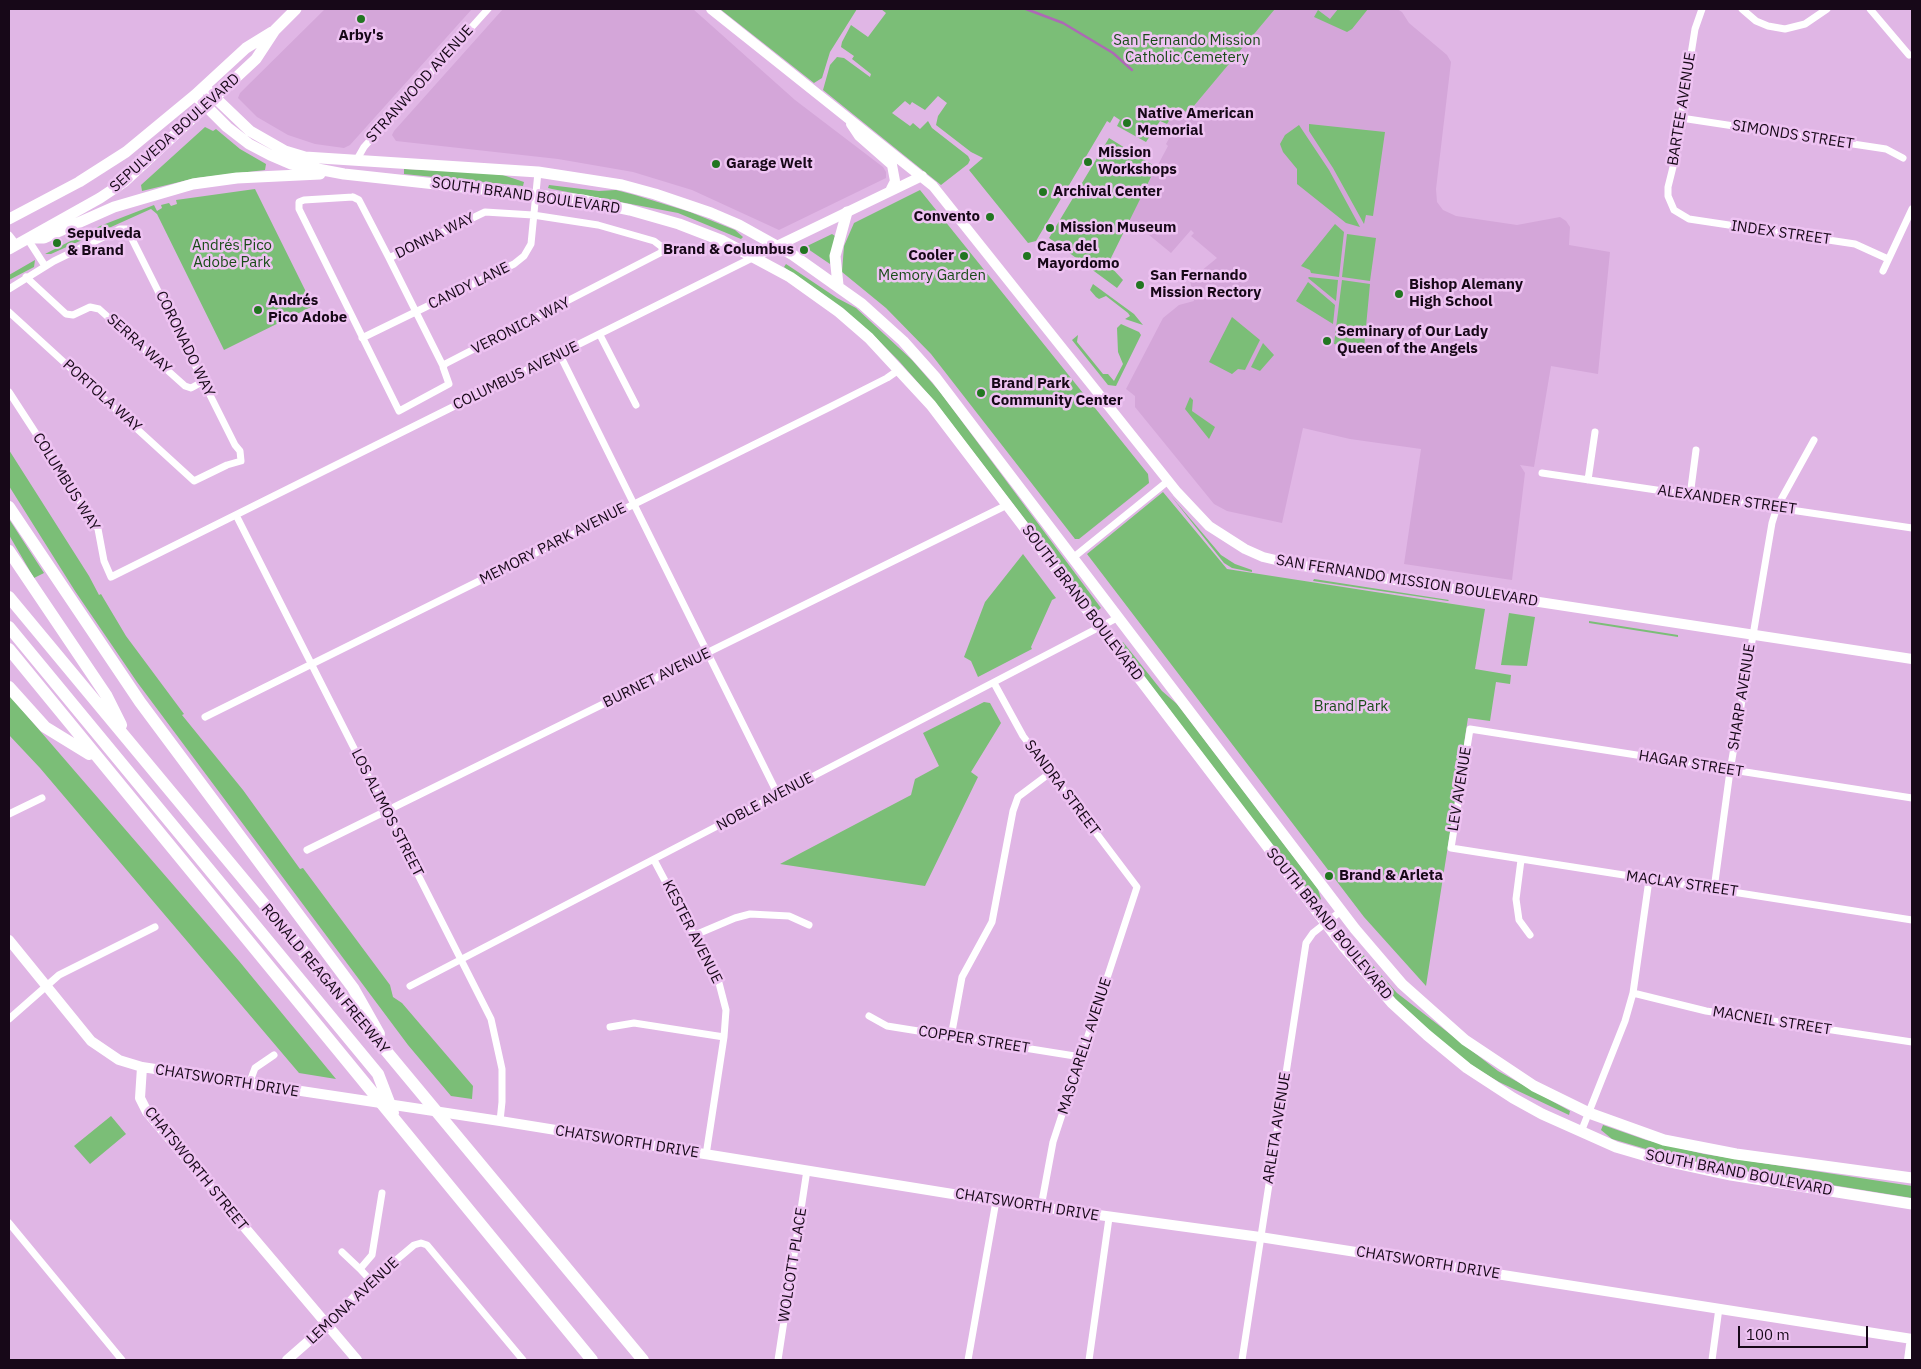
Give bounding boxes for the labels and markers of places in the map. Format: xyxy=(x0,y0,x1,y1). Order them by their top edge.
marker: Arby's xyxy=(355,13,367,25)
place label: Arby's xyxy=(338,27,384,45)
place label: Native American Memorial xyxy=(1137,105,1254,140)
marker: Native American Memorial xyxy=(1121,117,1133,129)
place label: Mission Workshops xyxy=(1098,144,1177,179)
place label: Garage Welt xyxy=(726,155,813,173)
marker: Mission Workshops xyxy=(1082,156,1094,168)
marker: Garage Welt xyxy=(710,158,722,170)
place label: Archival Center xyxy=(1053,183,1162,201)
marker: Archival Center xyxy=(1037,186,1049,198)
place label: Convento xyxy=(913,208,980,226)
marker: Convento xyxy=(984,211,996,223)
place label: Mission Museum xyxy=(1060,219,1176,237)
marker: Mission Museum xyxy=(1044,222,1056,234)
place label: Sepulveda & Brand xyxy=(67,225,141,260)
marker: Sepulveda & Brand xyxy=(51,237,63,249)
place label: Casa del Mayordomo xyxy=(1037,238,1119,273)
place label: Brand & Columbus xyxy=(663,241,794,259)
marker: Brand & Columbus xyxy=(798,244,810,256)
place label: Cooler xyxy=(908,247,954,265)
marker: Cooler xyxy=(958,250,970,262)
marker: Casa del Mayordomo xyxy=(1021,250,1033,262)
place label: San Fernando Mission Rectory xyxy=(1150,267,1261,302)
place label: Bishop Alemany High School xyxy=(1409,276,1523,311)
marker: San Fernando Mission Rectory xyxy=(1134,279,1146,291)
marker: Bishop Alemany High School xyxy=(1393,288,1405,300)
place label: Andrés Pico Adobe xyxy=(268,292,347,327)
marker: Andrés Pico Adobe xyxy=(252,304,264,316)
place label: Seminary of Our Lady Queen of the Angels xyxy=(1337,323,1488,358)
marker: Seminary of Our Lady Queen of the Angels xyxy=(1321,335,1333,347)
place label: Brand Park Community Center xyxy=(991,375,1123,410)
marker: Brand Park Community Center xyxy=(975,387,987,399)
place label: Brand & Arleta xyxy=(1339,867,1443,885)
marker: Brand & Arleta xyxy=(1323,870,1335,882)

